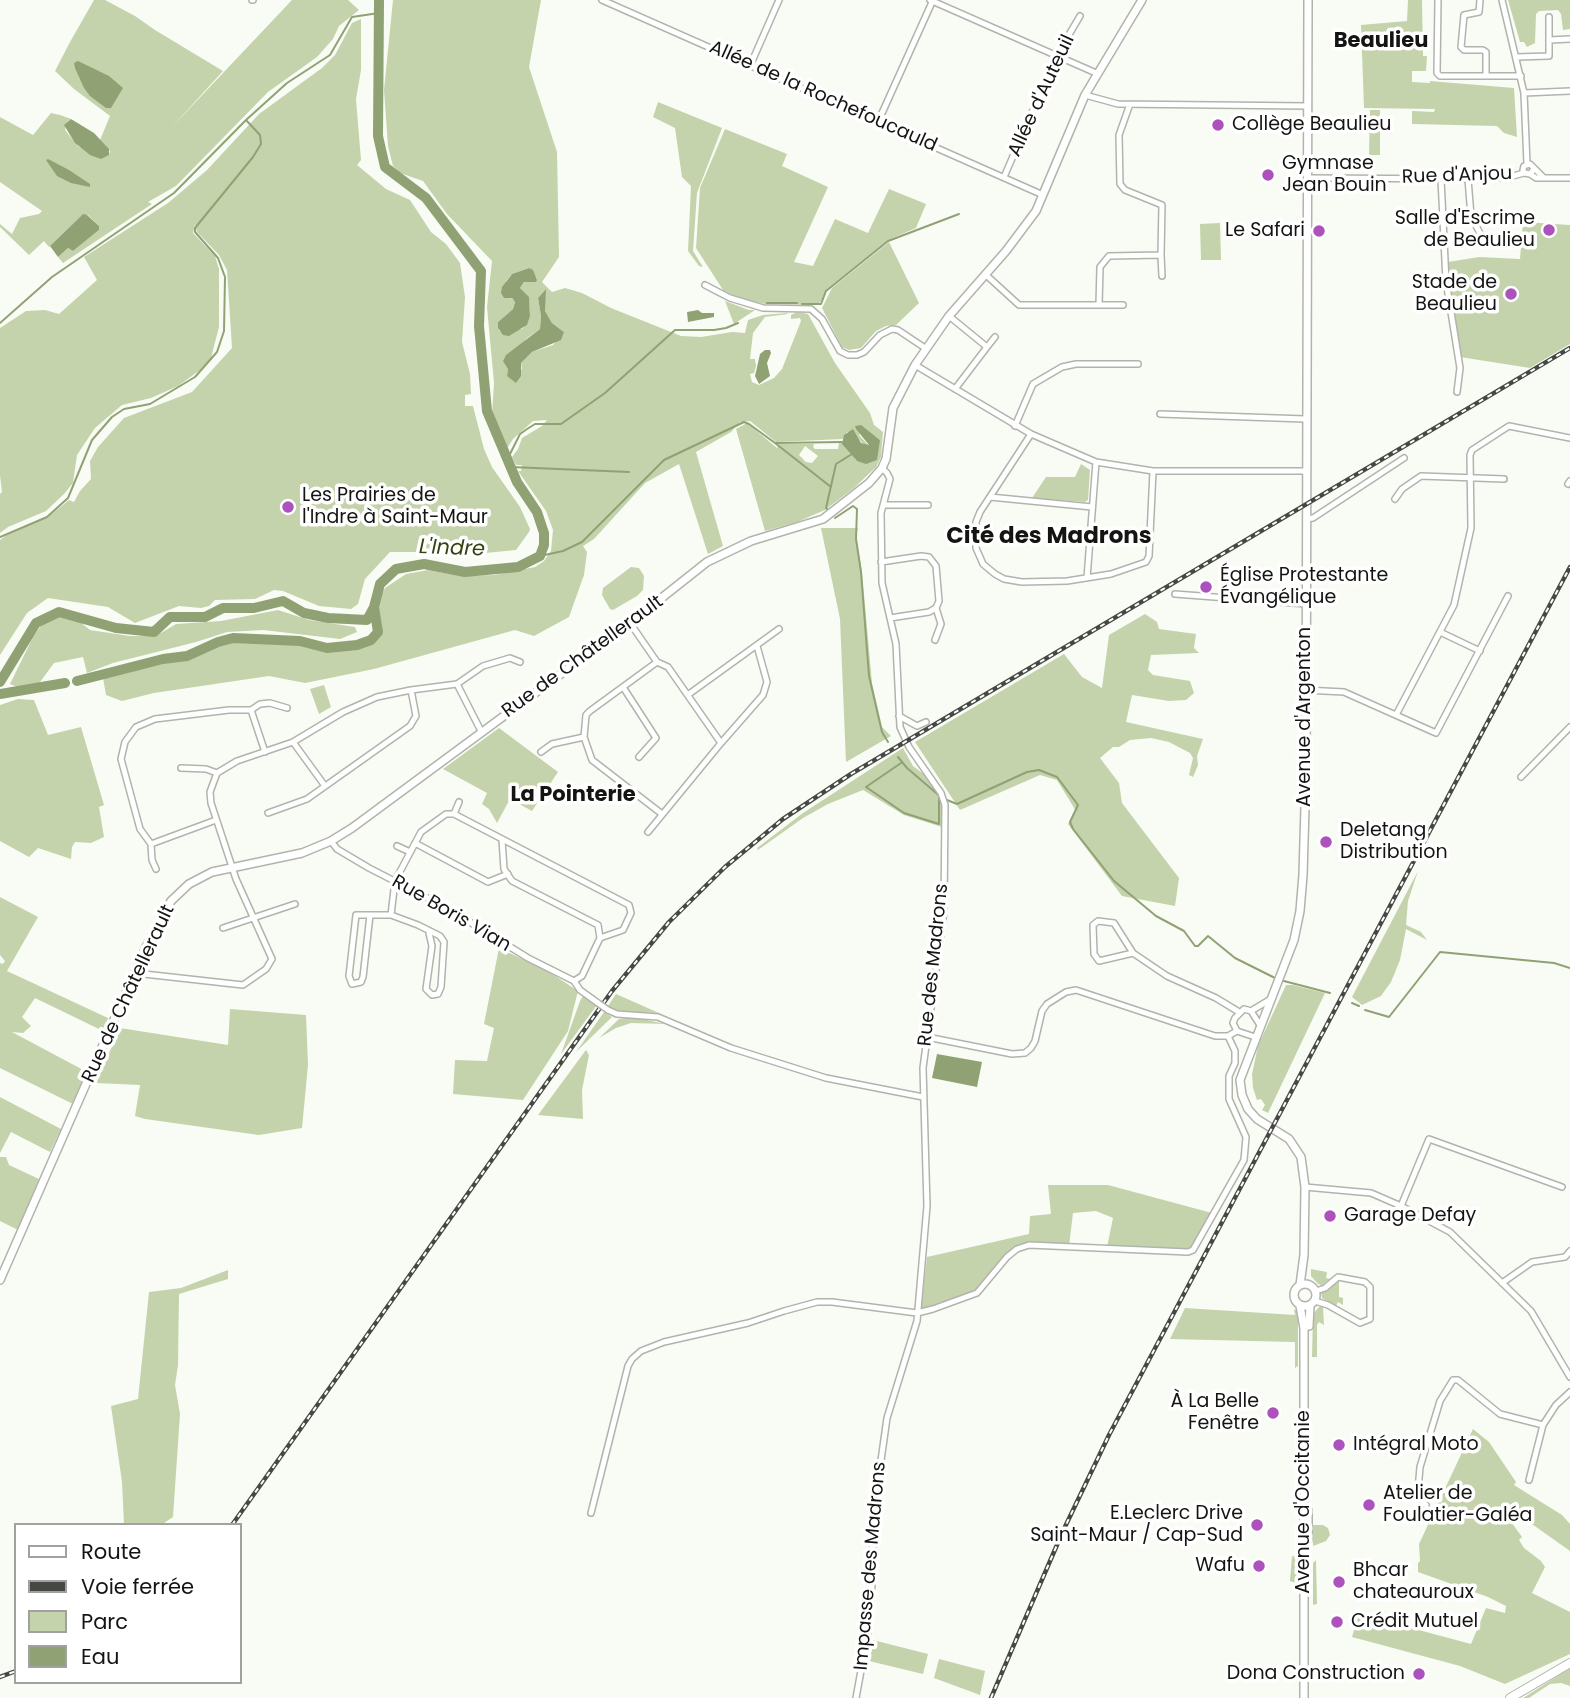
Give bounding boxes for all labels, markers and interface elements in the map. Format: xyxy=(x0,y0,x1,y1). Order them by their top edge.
district label: Beaulieu xyxy=(1334,29,1428,55)
street label: Allée d'Auteuil xyxy=(1004,31,1080,161)
street label: Allée de la Rochefoucauld xyxy=(706,36,940,158)
place label: Collège Beaulieu xyxy=(1232,114,1391,136)
marker: Collège Beaulieu xyxy=(1210,117,1226,133)
place label: Gymnase Jean Bouin xyxy=(1282,153,1387,197)
street label: Rue d'Anjou xyxy=(1401,163,1513,189)
marker: Gymnase Jean Bouin xyxy=(1260,167,1276,183)
place label: Salle d'Escrime de Beaulieu xyxy=(1395,208,1535,252)
place label: Le Safari xyxy=(1225,220,1305,242)
marker: Salle d'Escrime de Beaulieu xyxy=(1541,222,1557,238)
marker: Le Safari xyxy=(1311,223,1327,239)
place label: Stade de Beaulieu xyxy=(1412,272,1497,316)
marker: Stade de Beaulieu xyxy=(1503,286,1519,302)
place label: Les Prairies de l'Indre à Saint-Maur xyxy=(302,485,488,529)
marker: Les Prairies de l'Indre à Saint-Maur xyxy=(280,499,296,515)
district label: Cité des Madrons xyxy=(946,523,1152,551)
water label: L'Indre xyxy=(419,535,485,563)
place label: Église Protestante Évangélique xyxy=(1220,565,1388,609)
marker: Église Protestante Évangélique xyxy=(1198,579,1214,595)
street label: Rue de Châtellerault xyxy=(498,591,668,723)
street label: Avenue d'Argenton xyxy=(1294,627,1316,807)
district label: La Pointerie xyxy=(510,783,636,809)
place label: Deletang Distribution xyxy=(1340,820,1448,864)
marker: Deletang Distribution xyxy=(1318,834,1334,850)
street label: Rue Boris Vian xyxy=(387,871,515,957)
street label: Rue des Madrons xyxy=(914,882,954,1048)
street label: Rue de Châtellerault xyxy=(78,902,180,1086)
place label: Garage Defay xyxy=(1344,1205,1476,1227)
marker: Garage Defay xyxy=(1322,1208,1338,1224)
place label: À La Belle Fenêtre xyxy=(1170,1391,1259,1435)
marker: À La Belle Fenêtre xyxy=(1265,1405,1281,1421)
street label: Avenue d'Occitanie xyxy=(1293,1410,1315,1594)
place label: Intégral Moto xyxy=(1353,1434,1479,1456)
marker: Intégral Moto xyxy=(1331,1437,1347,1453)
street label: Impasse des Madrons xyxy=(851,1461,891,1671)
place label: Atelier de Foulatier-Galéa xyxy=(1383,1483,1532,1527)
marker: Atelier de Foulatier-Galéa xyxy=(1361,1497,1377,1513)
place label: E.Leclerc Drive Saint-Maur / Cap-Sud xyxy=(1030,1503,1243,1547)
marker: E.Leclerc Drive Saint-Maur / Cap-Sud xyxy=(1249,1517,1265,1533)
legend xyxy=(14,1523,242,1684)
text: Route xyxy=(81,1537,141,1566)
place label: Wafu xyxy=(1195,1555,1245,1577)
marker: Wafu xyxy=(1251,1558,1267,1574)
place label: Bhcar chateauroux xyxy=(1353,1560,1474,1604)
text: Voie ferrée xyxy=(81,1572,194,1601)
marker: Bhcar chateauroux xyxy=(1331,1574,1347,1590)
text: Parc xyxy=(81,1607,128,1636)
place label: Crédit Mutuel xyxy=(1351,1611,1478,1633)
marker: Crédit Mutuel xyxy=(1329,1614,1345,1630)
text: Eau xyxy=(81,1642,119,1671)
place label: Dona Construction xyxy=(1227,1663,1405,1685)
marker: Dona Construction xyxy=(1411,1666,1427,1682)

